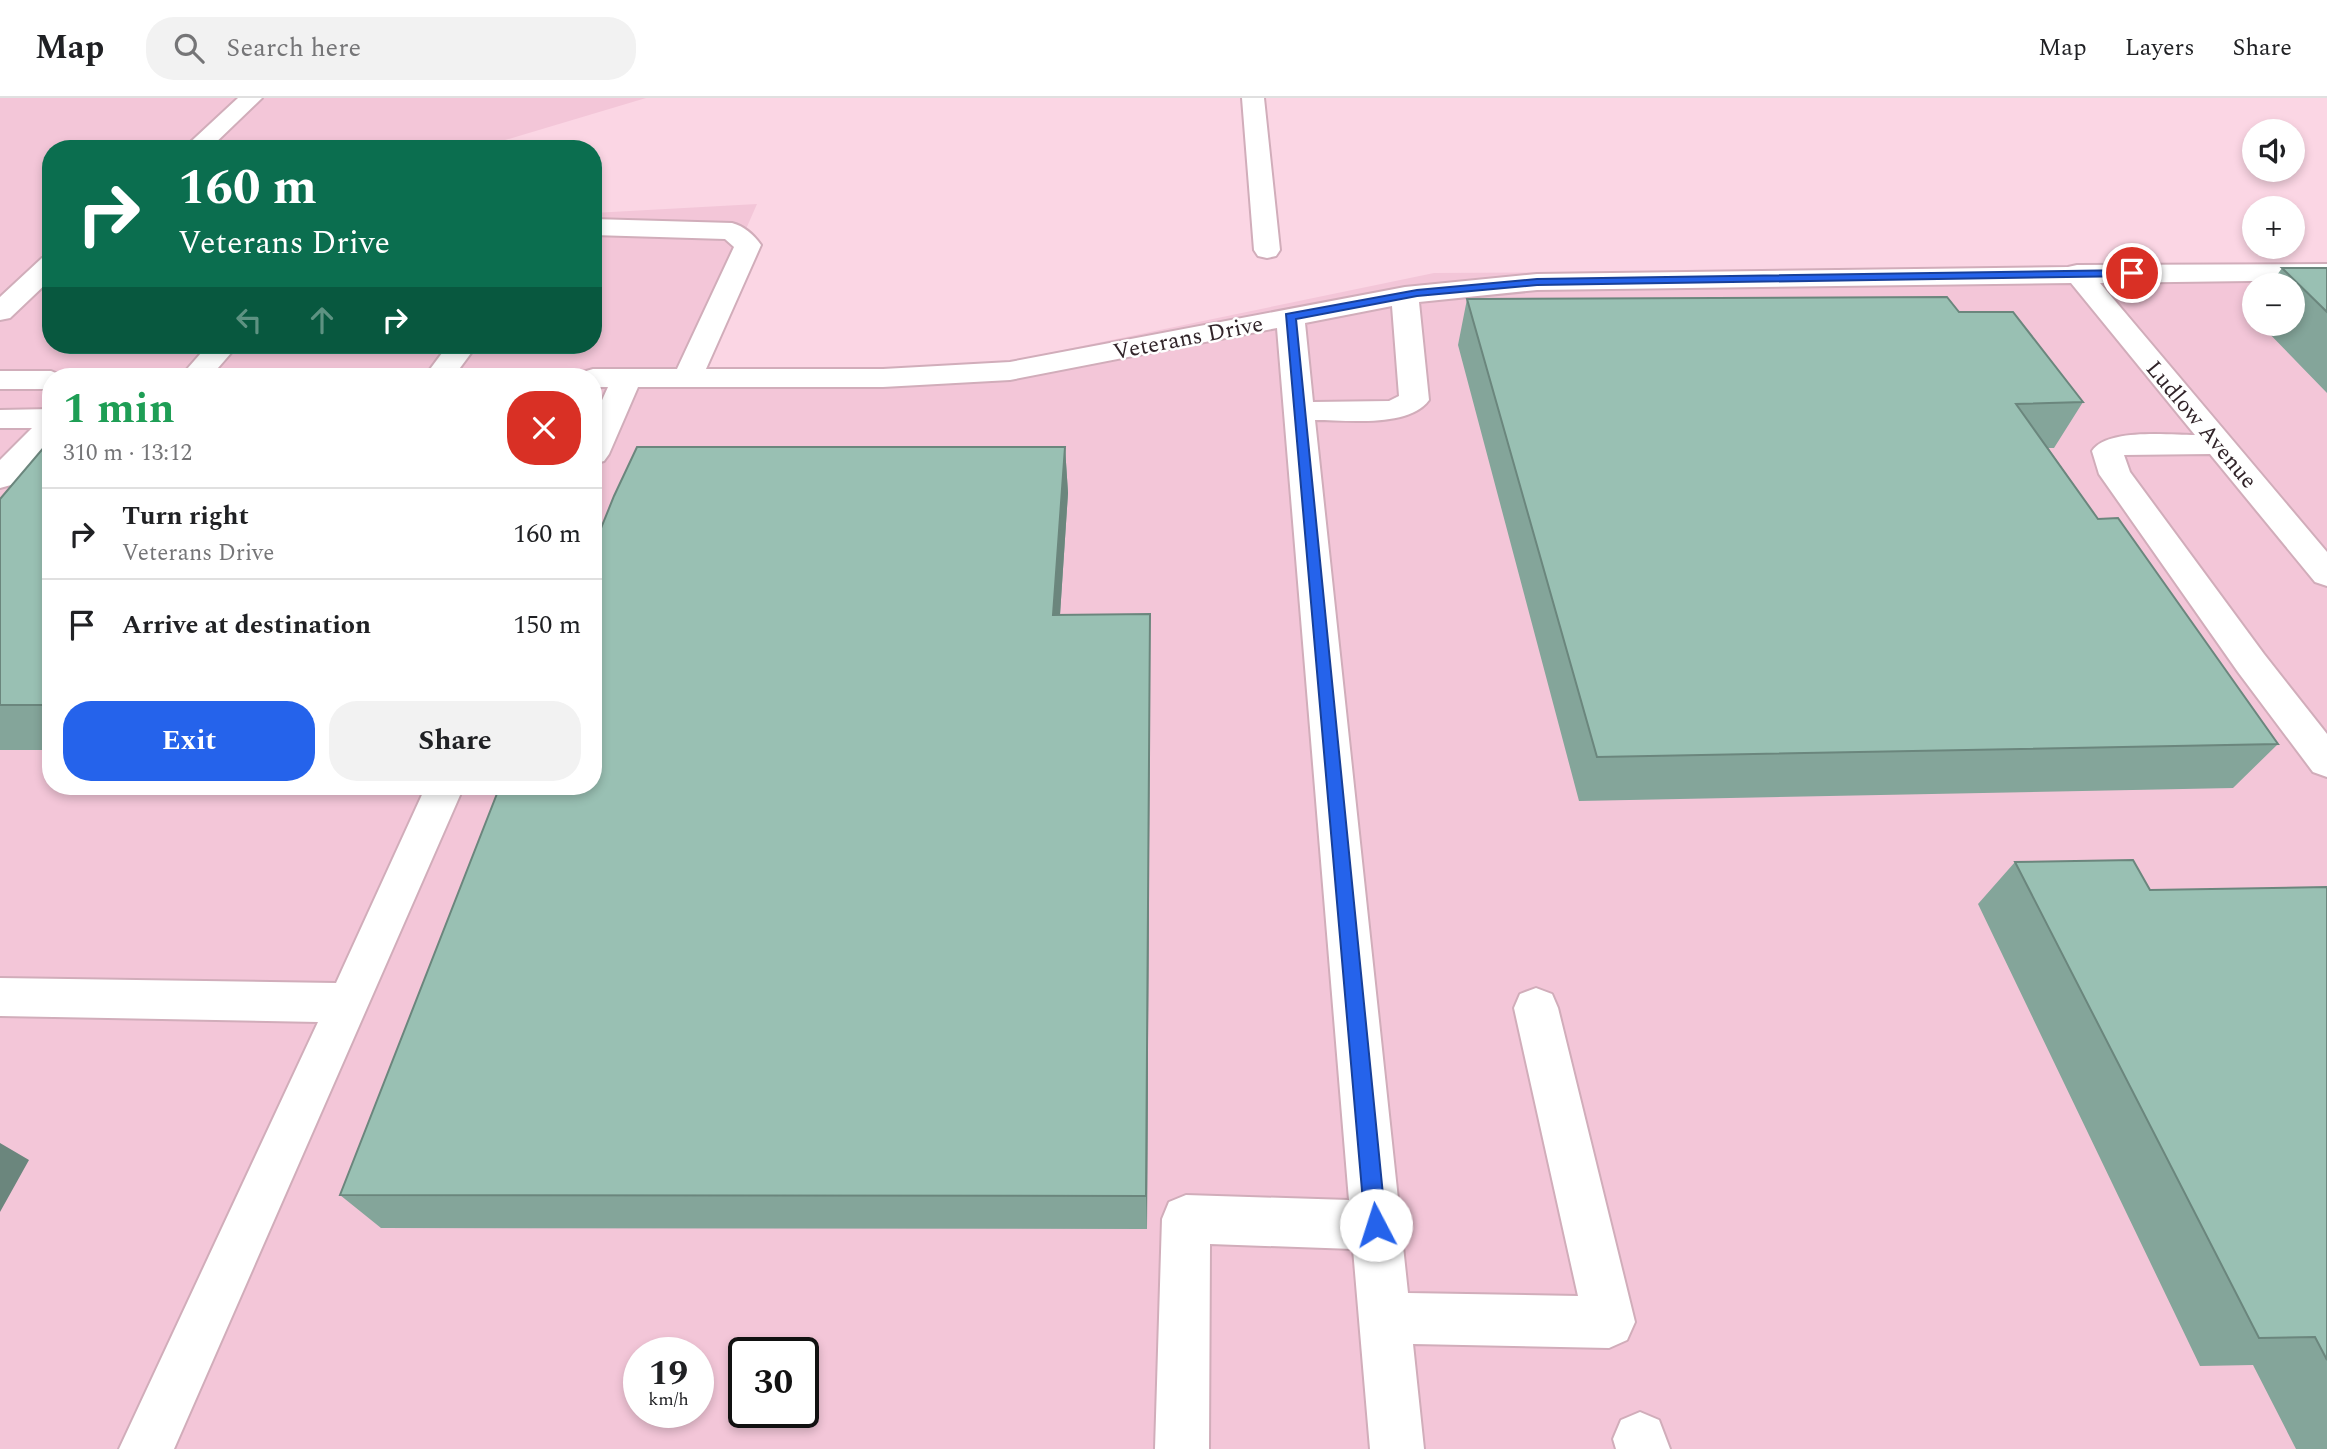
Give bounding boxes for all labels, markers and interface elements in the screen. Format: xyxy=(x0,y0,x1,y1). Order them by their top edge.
search box xyxy=(146,17,636,80)
text: Map xyxy=(35,23,104,73)
text: Search here xyxy=(226,28,361,68)
icon: search xyxy=(170,29,208,67)
text: Map xyxy=(2038,30,2087,66)
text: Layers xyxy=(2125,30,2195,66)
text: Share xyxy=(2233,30,2292,66)
map controls xyxy=(2242,119,2305,336)
button: sound xyxy=(2242,119,2305,182)
text: 160 m xyxy=(178,151,317,226)
icon: right xyxy=(63,168,154,259)
button: + xyxy=(2242,196,2305,259)
text: Veterans Drive xyxy=(178,219,390,268)
pin xyxy=(2102,243,2162,303)
icon: arrive xyxy=(2113,254,2151,292)
button: − xyxy=(2242,273,2305,336)
icon: left xyxy=(230,301,268,339)
icon: ahead xyxy=(303,301,341,339)
icon: right xyxy=(376,301,414,339)
street label: Veterans Drive xyxy=(1110,307,1266,370)
street label: Ludlow Avenue xyxy=(2137,353,2265,497)
text: 1 min xyxy=(63,378,175,441)
button: close xyxy=(507,391,581,465)
text: 310 m · 13:12 xyxy=(63,436,192,471)
text: Turn right xyxy=(122,496,249,536)
text: 160 m xyxy=(513,514,581,554)
icon: right xyxy=(63,515,101,553)
text: Veterans Drive xyxy=(122,536,274,571)
text: Arrive at destination xyxy=(122,605,371,645)
text: 150 m xyxy=(513,605,581,645)
icon: arrive xyxy=(63,606,101,644)
button: Exit xyxy=(63,701,315,781)
button: Share xyxy=(329,701,581,781)
position arrow xyxy=(1339,1188,1413,1262)
speed limit sign: 30 xyxy=(728,1337,819,1428)
text: 19 xyxy=(649,1347,688,1400)
text: km/h xyxy=(648,1386,689,1413)

